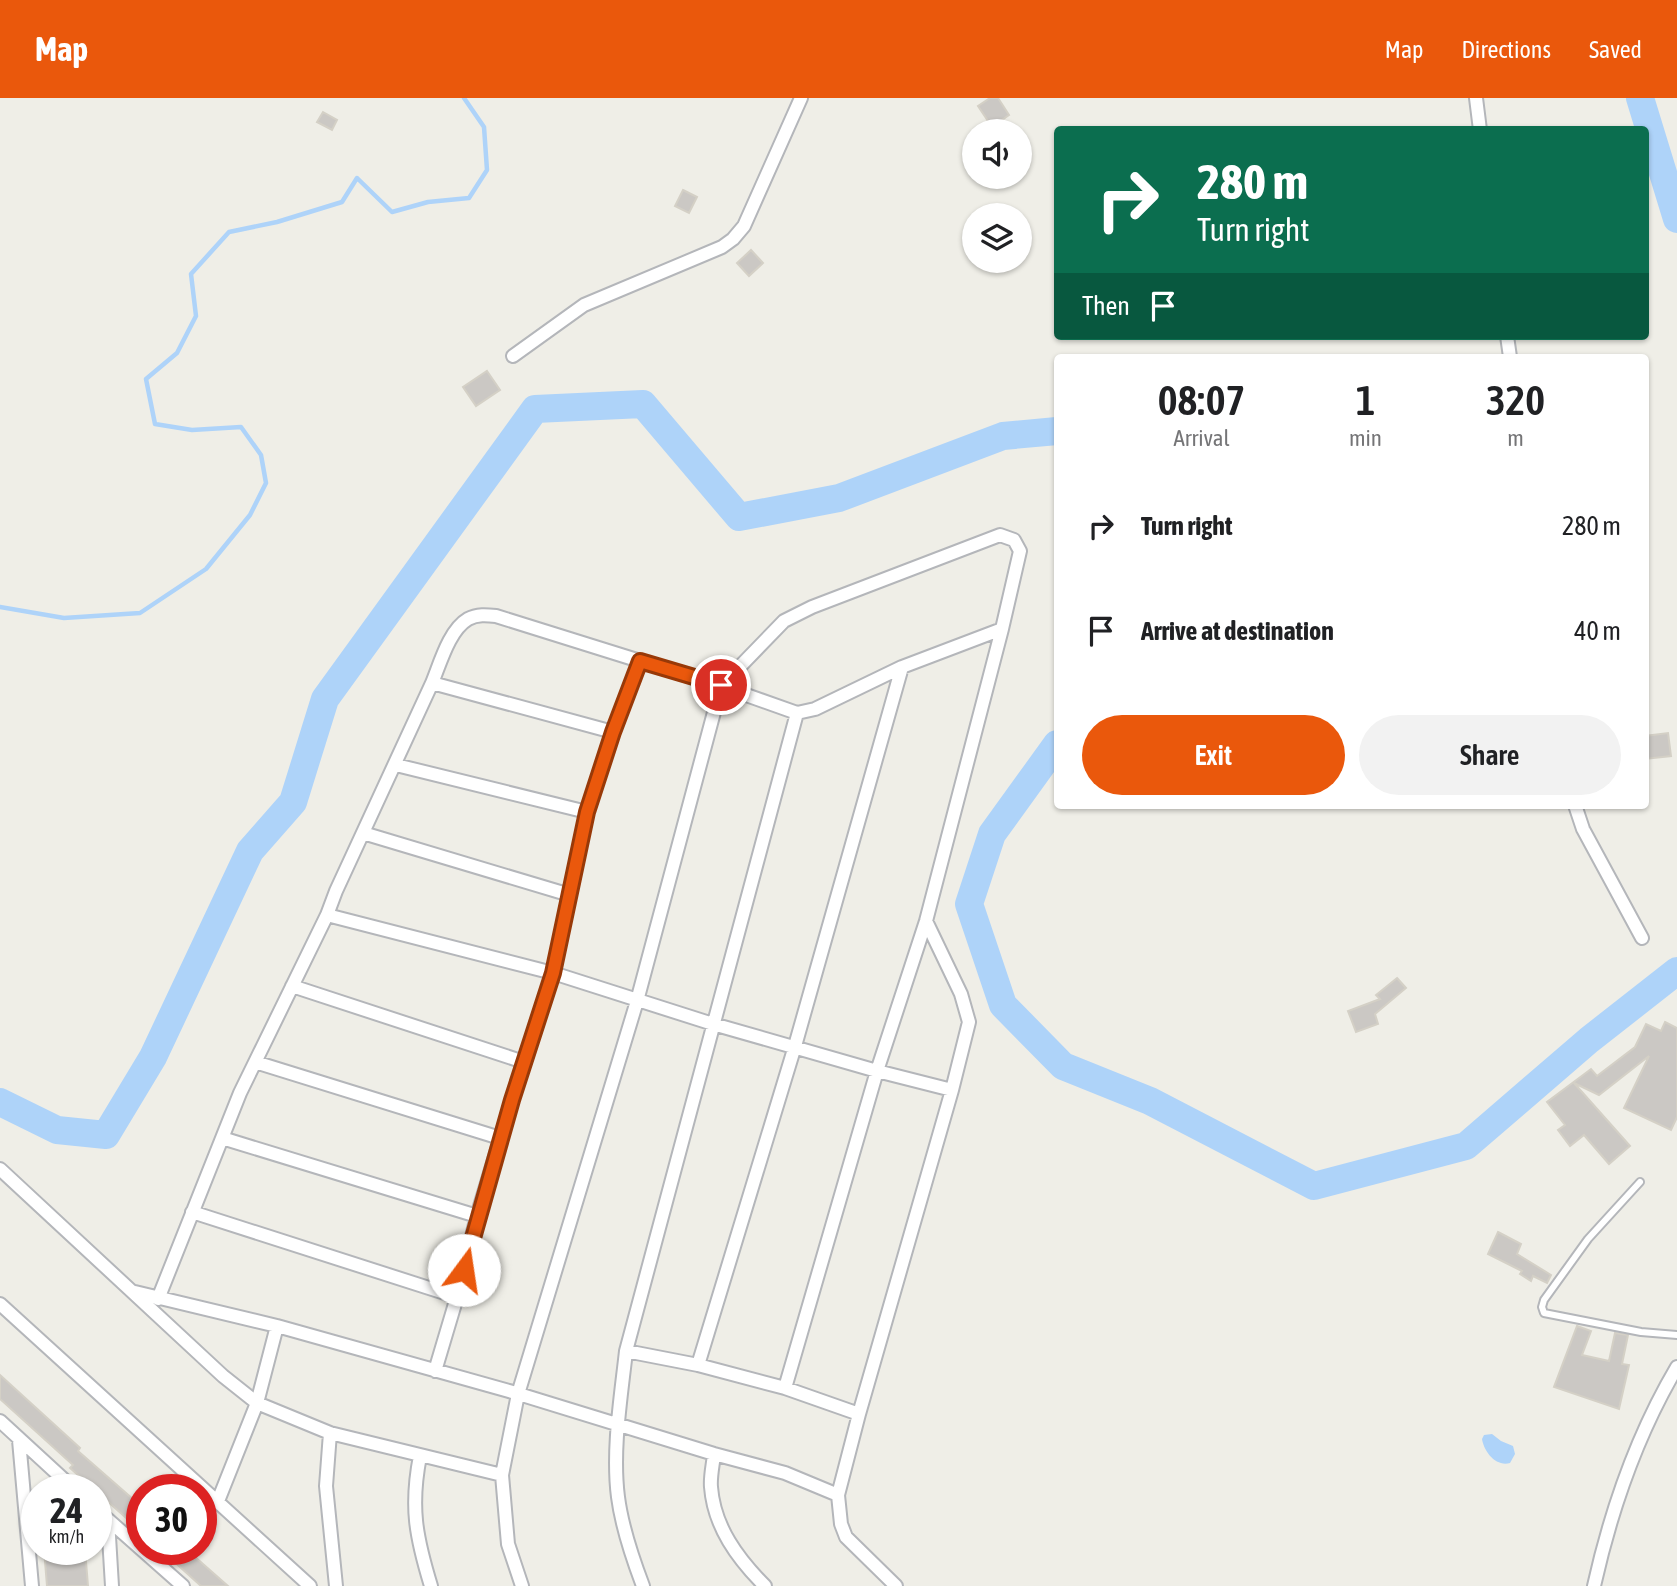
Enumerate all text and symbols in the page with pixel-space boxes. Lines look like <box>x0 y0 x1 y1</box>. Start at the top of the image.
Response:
text: Map <box>35 30 88 68</box>
text: Map <box>1385 36 1423 63</box>
text: Directions <box>1461 36 1551 63</box>
text: Saved <box>1589 36 1642 63</box>
map controls <box>962 119 1032 273</box>
button: sound <box>962 119 1032 189</box>
text: 280 m <box>1197 153 1308 209</box>
icon: right <box>1082 154 1173 245</box>
button: layers <box>962 203 1032 273</box>
text: Turn right <box>1197 211 1310 248</box>
icon: arrive <box>1144 287 1182 325</box>
text: Then <box>1082 291 1130 321</box>
text: 08:07 <box>1158 376 1245 424</box>
text: 1 <box>1356 376 1375 424</box>
text: 320 <box>1486 376 1545 424</box>
text: Arrival <box>1173 425 1230 451</box>
text: min <box>1349 425 1382 451</box>
text: m <box>1507 425 1524 451</box>
icon: right <box>1082 507 1120 545</box>
text: Turn right <box>1141 511 1232 541</box>
text: 280 m <box>1562 511 1621 541</box>
icon: arrive <box>1082 612 1120 650</box>
text: Arrive at destination <box>1141 616 1334 646</box>
text: 40 m <box>1574 616 1621 646</box>
pin <box>691 655 751 715</box>
icon: arrive <box>702 666 740 704</box>
button: Exit <box>1082 715 1345 795</box>
button: Share <box>1359 715 1621 795</box>
position arrow <box>427 1233 501 1307</box>
speed limit sign: 30 <box>126 1474 217 1565</box>
text: 24 <box>50 1490 83 1530</box>
text: km/h <box>49 1526 84 1547</box>

